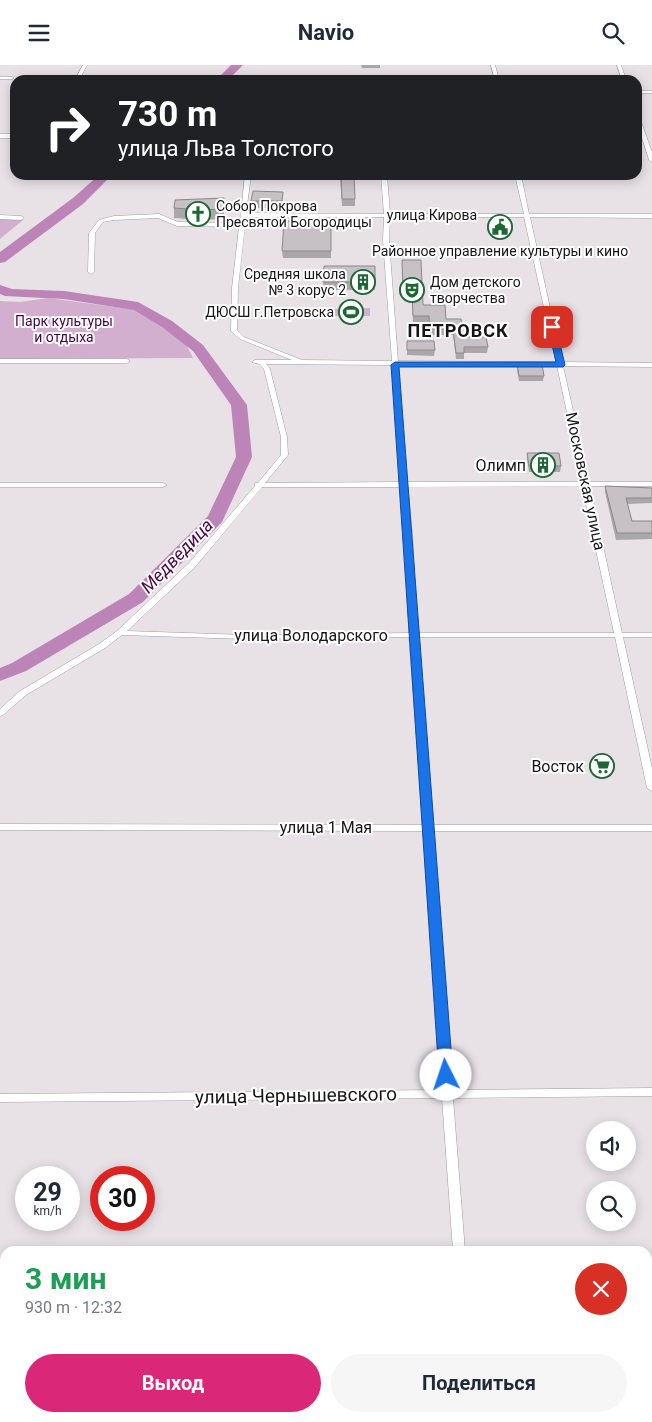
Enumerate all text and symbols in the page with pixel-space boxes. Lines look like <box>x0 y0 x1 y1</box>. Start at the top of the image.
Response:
icon: menu <box>25 19 53 47</box>
icon: search <box>599 19 627 47</box>
text: Navio <box>298 20 354 45</box>
text: 730 m <box>118 94 217 135</box>
icon: right <box>35 95 100 160</box>
text: улица Льва Толстого <box>118 136 334 161</box>
place label: Собор Покрова Пресвятой Богородицы <box>216 198 372 230</box>
church icon: Собор Покрова Пресвятой Богородицы <box>185 201 211 227</box>
street label: улица Кирова <box>387 207 477 223</box>
public building icon: Районное управление культуры и кино <box>487 214 513 240</box>
place label: Районное управление культуры и кино <box>372 243 628 259</box>
place label: Средняя школа № 3 корус 2 <box>244 266 346 298</box>
building icon: Средняя школа № 3 корус 2 <box>350 269 376 295</box>
place label: Дом детского творчества <box>430 274 521 306</box>
theatre icon: Дом детского творчества <box>399 277 425 303</box>
sports icon: ДЮСШ г.Петровска <box>338 299 364 325</box>
place label: ДЮСШ г.Петровска <box>205 304 334 320</box>
pin <box>531 306 573 348</box>
park label: Парк культуры и отдыха <box>15 313 113 345</box>
icon: arrive <box>538 313 566 341</box>
district label: ПЕТРОВСК <box>407 320 509 341</box>
street label: Московская улица <box>562 410 609 552</box>
building icon: Олимп <box>530 452 556 478</box>
place label: Олимп <box>475 456 526 475</box>
water label: Медведица <box>136 514 217 597</box>
street label: улица Володарского <box>234 626 388 645</box>
supermarket icon: Восток <box>589 753 615 779</box>
place label: Восток <box>531 757 584 776</box>
street label: улица 1 Мая <box>280 818 372 837</box>
position arrow <box>419 1048 471 1100</box>
street label: улица Чернышевского <box>195 1082 397 1109</box>
map controls <box>586 1121 636 1231</box>
button: sound <box>586 1121 636 1171</box>
speed limit sign: 30 <box>90 1166 155 1231</box>
text: 29 <box>33 1178 62 1207</box>
button: search <box>586 1181 636 1231</box>
text: km/h <box>33 1204 62 1218</box>
text: 3 мин <box>25 1261 106 1296</box>
button: close <box>575 1263 627 1315</box>
text: 930 m · 12:32 <box>25 1298 122 1317</box>
button: Выход <box>25 1354 321 1412</box>
button: Поделиться <box>331 1354 627 1412</box>

